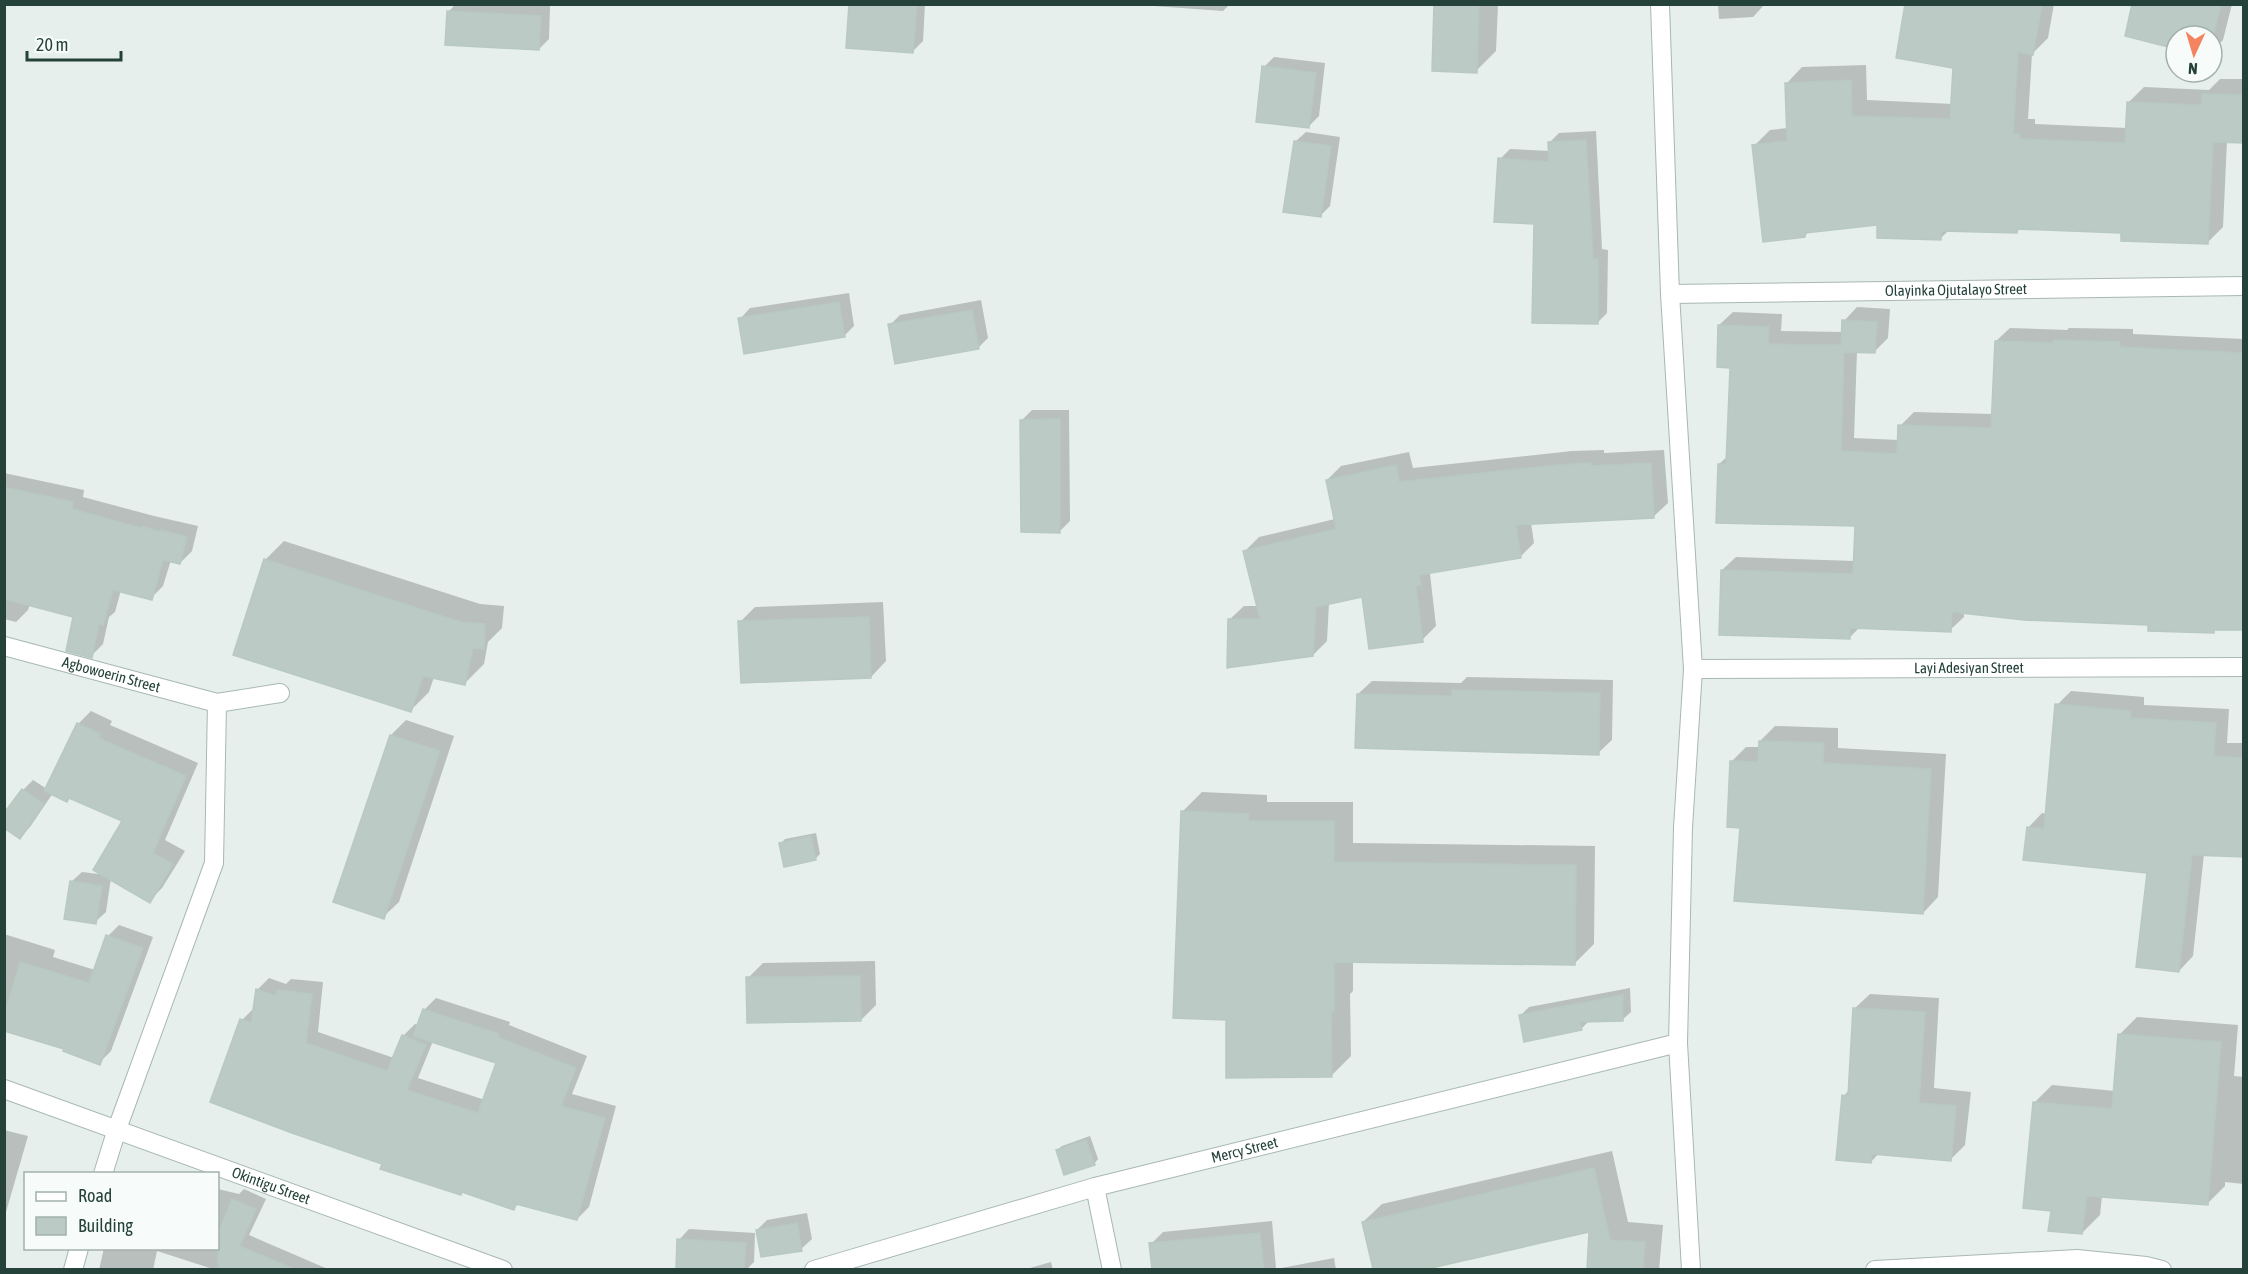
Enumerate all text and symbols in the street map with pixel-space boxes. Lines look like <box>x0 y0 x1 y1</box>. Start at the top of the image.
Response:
scale bar <box>27 24 122 62</box>
north arrow <box>2164 24 2224 84</box>
text: 20 m <box>36 34 68 55</box>
text: N <box>2188 60 2198 78</box>
street label: Olayinka Ojutalayo Street <box>1885 280 2027 299</box>
street label: Agbowoerin Street <box>61 653 162 695</box>
street label: Layi Adesiyan Street <box>1914 659 2024 676</box>
street label: Mercy Street <box>1209 1133 1279 1166</box>
street label: Okintigu Street <box>230 1163 313 1207</box>
legend <box>24 1172 219 1250</box>
text: Road <box>78 1185 112 1206</box>
text: Building <box>78 1215 133 1236</box>

